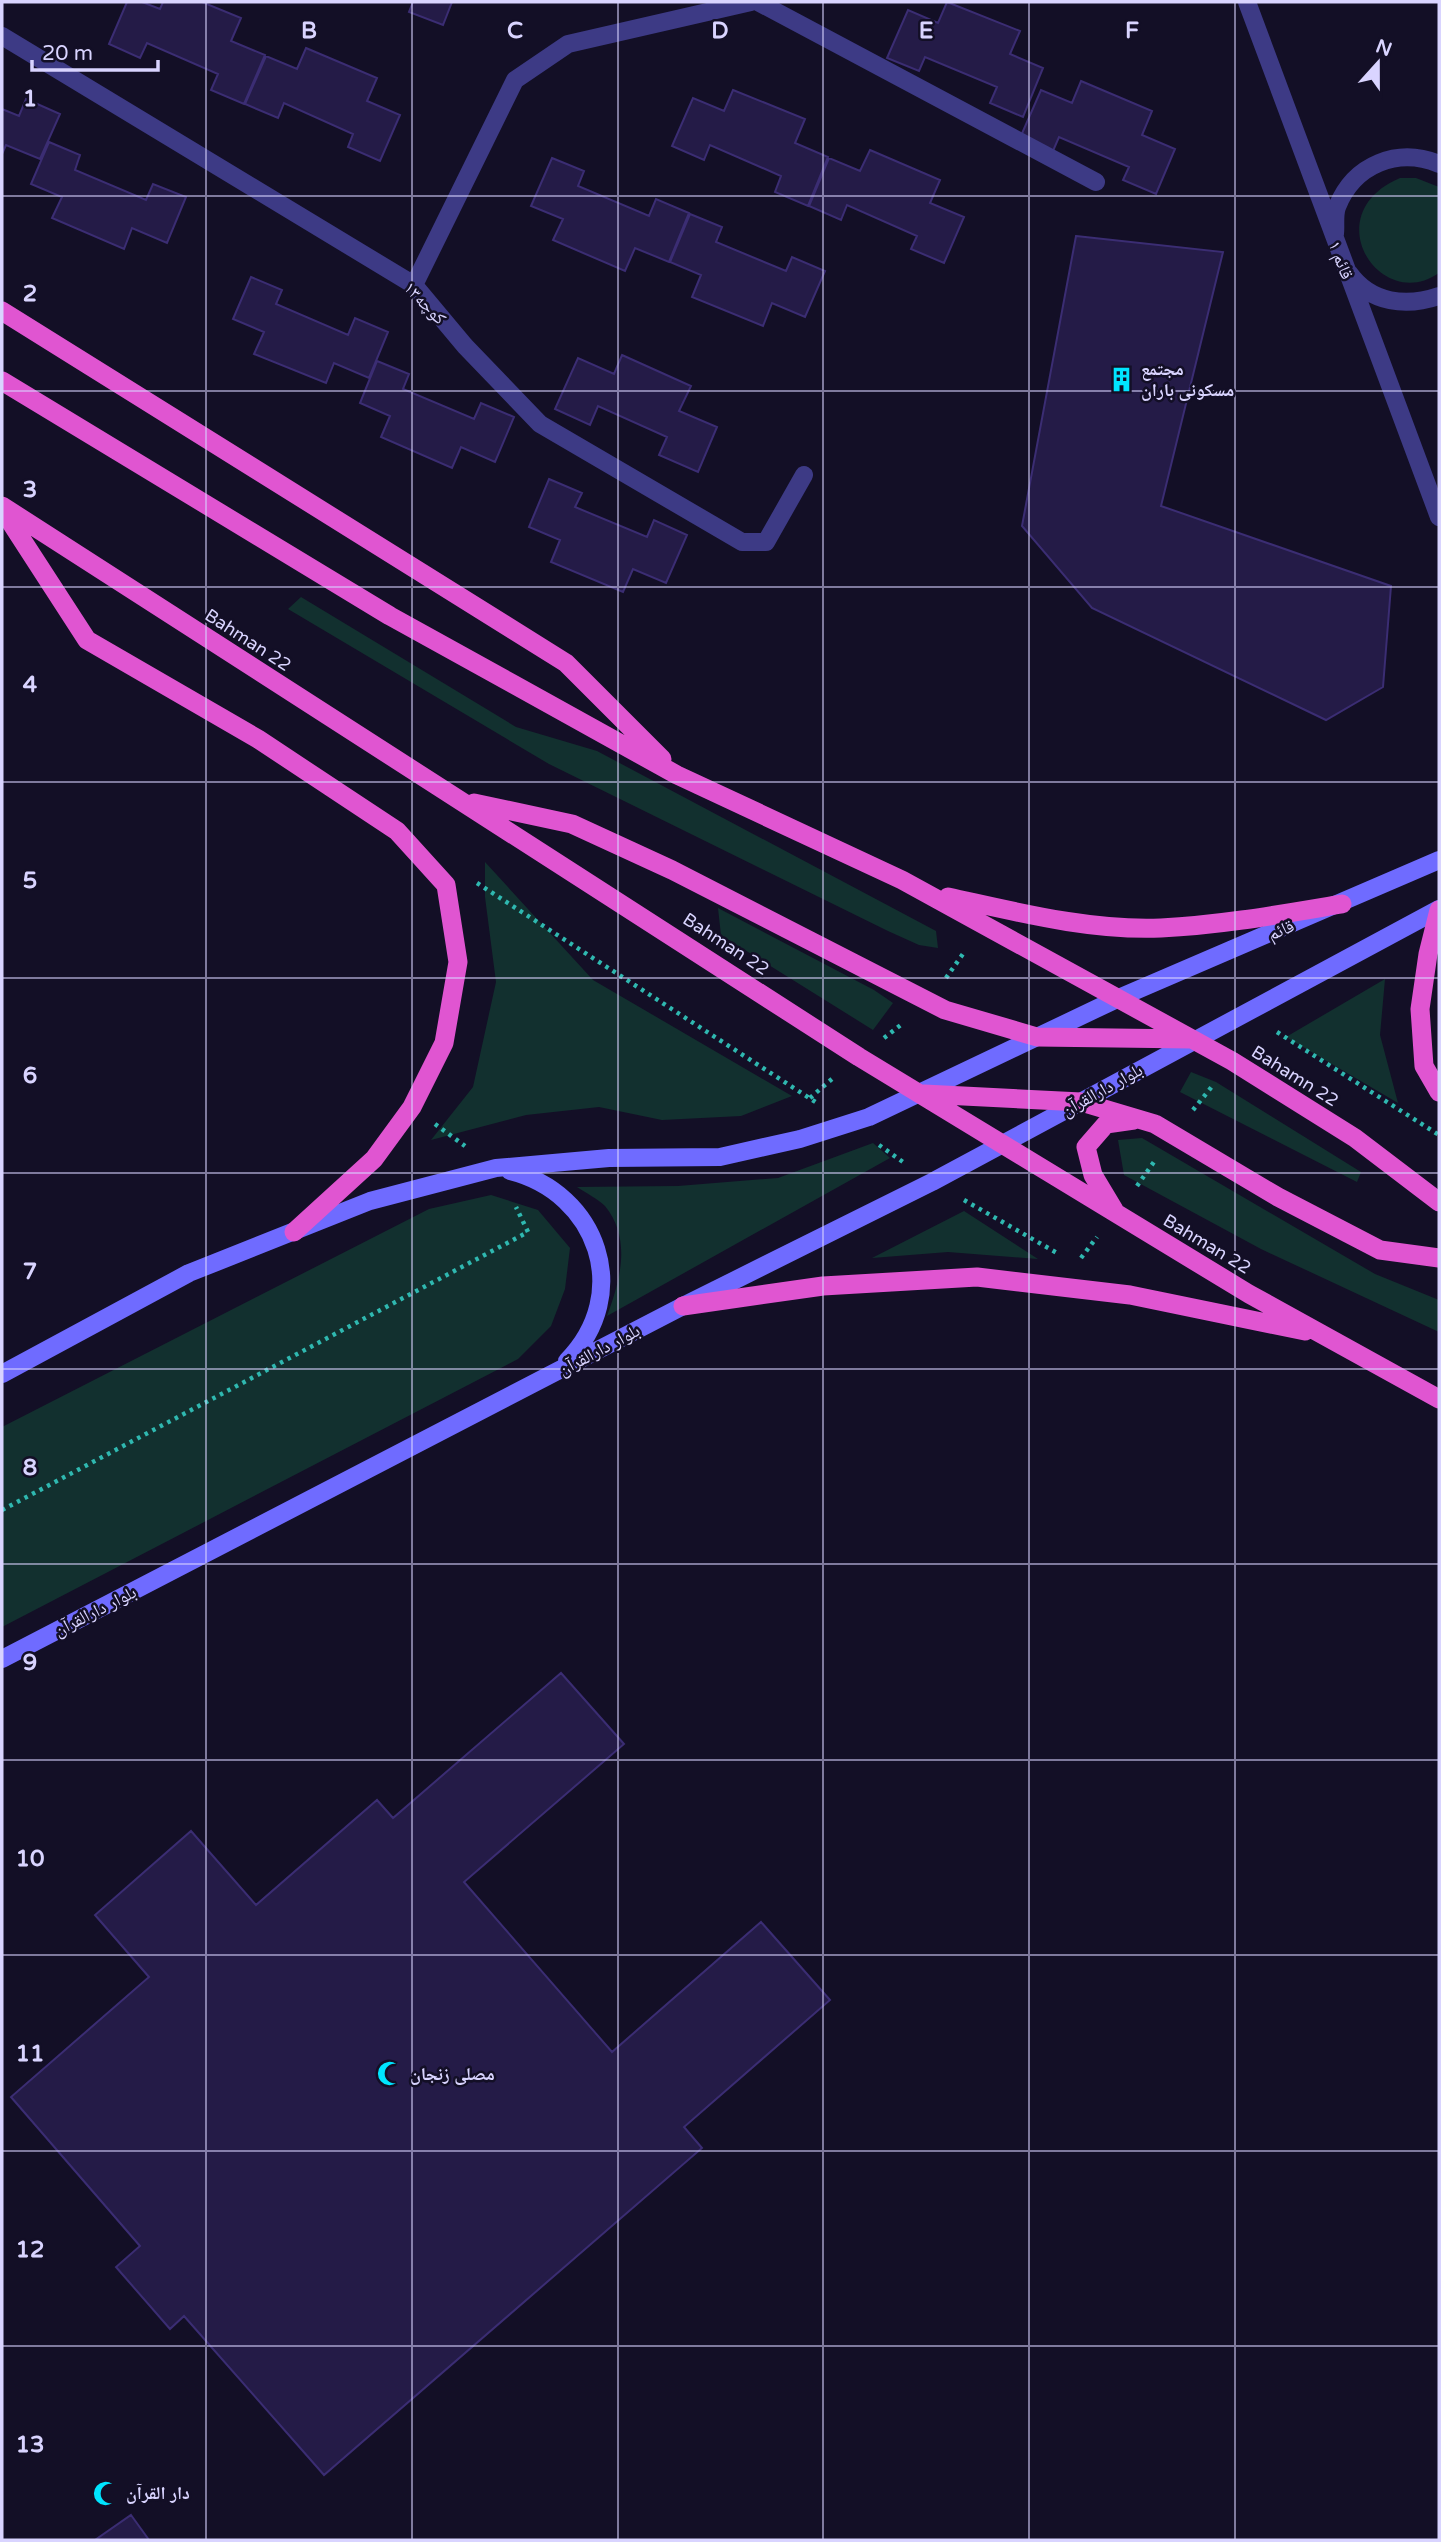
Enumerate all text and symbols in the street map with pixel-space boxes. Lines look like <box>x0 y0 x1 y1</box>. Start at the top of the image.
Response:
text: B <box>301 17 317 45</box>
text: C <box>507 17 523 45</box>
text: D <box>711 17 729 45</box>
text: E <box>919 17 933 45</box>
text: F <box>1125 17 1139 45</box>
scale bar <box>32 28 158 72</box>
north arrow <box>1343 28 1413 98</box>
text: N <box>1373 35 1395 61</box>
text: 20 m <box>42 41 93 66</box>
text: 1 <box>23 85 37 113</box>
street label: قائم ۱ <box>1323 238 1358 283</box>
street label: کوچه۱۳ <box>399 277 451 330</box>
text: 2 <box>23 280 37 308</box>
place label: مجتمع مسکونی باران <box>1141 358 1234 401</box>
building icon: مجتمع مسکونی باران <box>1107 365 1135 393</box>
text: 3 <box>23 476 37 504</box>
street label: Bahman 22 <box>201 604 295 676</box>
text: 4 <box>23 671 38 699</box>
text: 5 <box>23 867 37 895</box>
street label: Bahman 22 <box>679 908 773 980</box>
street label: قائم <box>1264 915 1298 946</box>
street label: Bahamn 22 <box>1247 1041 1343 1111</box>
street label: بلوار دارالقرآن <box>1058 1059 1147 1121</box>
text: 6 <box>23 1062 37 1090</box>
street label: Bahman 22 <box>1159 1209 1255 1279</box>
text: 7 <box>23 1258 37 1286</box>
street label: بلوار دارالقرآن <box>554 1319 644 1381</box>
text: 8 <box>23 1454 37 1482</box>
street label: بلوار دارالقرآن <box>50 1581 140 1641</box>
text: 9 <box>23 1649 37 1677</box>
text: 10 <box>16 1845 44 1873</box>
text: 11 <box>16 2040 44 2068</box>
mosque icon: مصلی زنجان <box>376 2060 404 2088</box>
place label: مصلی زنجان <box>410 2063 495 2085</box>
text: 12 <box>16 2236 44 2264</box>
text: 13 <box>16 2431 44 2459</box>
mosque icon: دار القرآن <box>92 2479 120 2507</box>
place label: دار القرآن <box>126 2482 190 2504</box>

